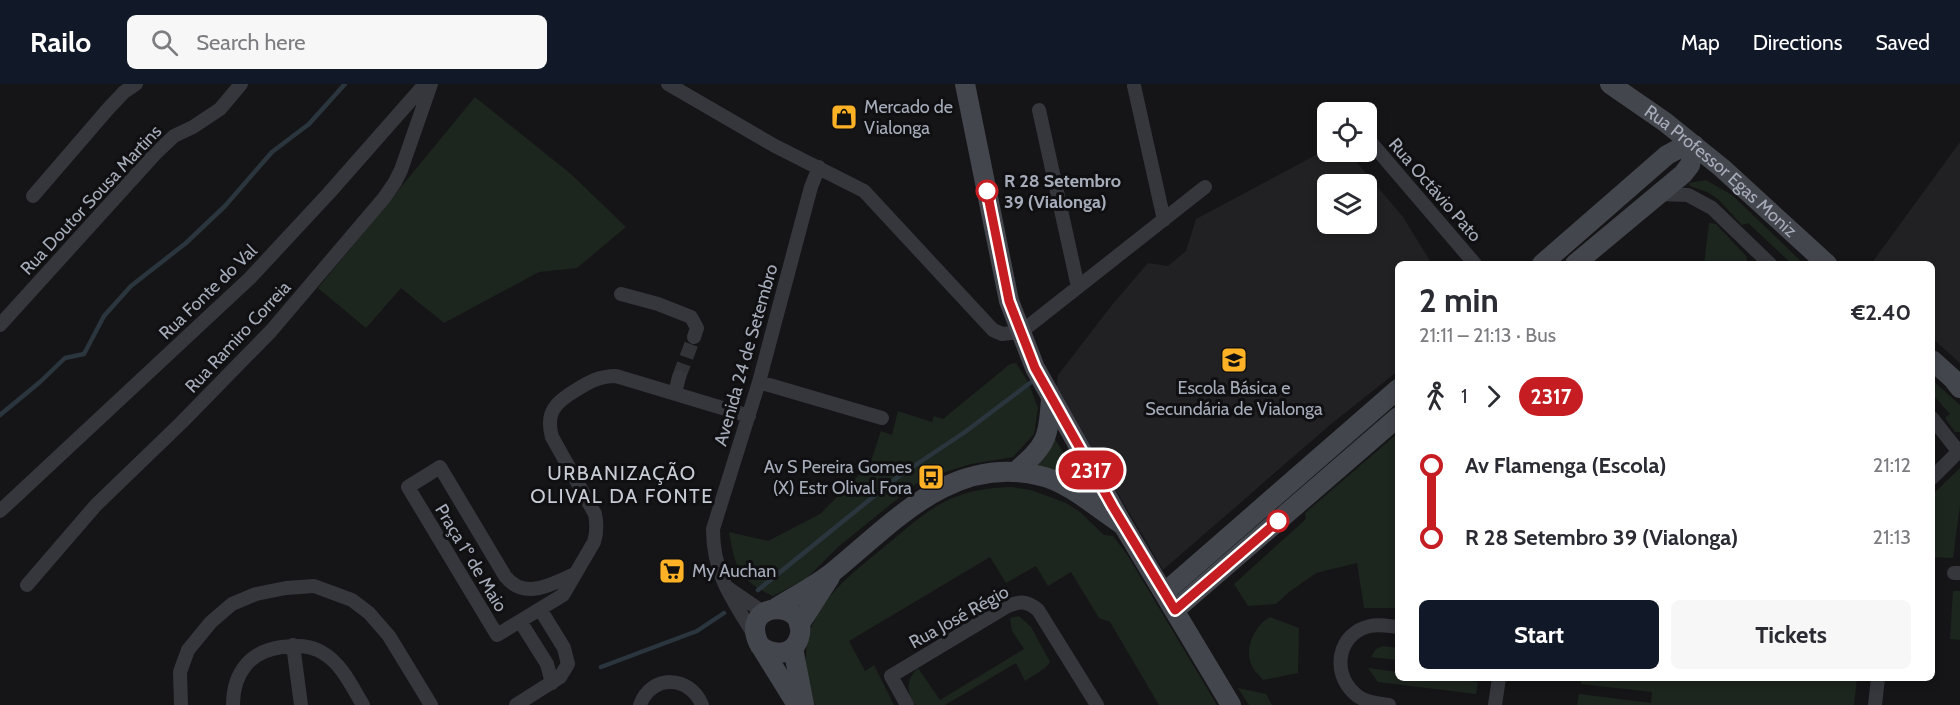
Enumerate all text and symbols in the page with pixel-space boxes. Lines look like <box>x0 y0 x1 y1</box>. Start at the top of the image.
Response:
search box <box>127 15 547 69</box>
text: Railo <box>30 25 91 59</box>
icon: search <box>148 26 181 59</box>
text: Search here <box>196 29 306 56</box>
text: Map <box>1681 30 1720 55</box>
text: Directions <box>1753 30 1842 55</box>
text: Saved <box>1875 30 1930 55</box>
place label: Mercado de Vialonga <box>864 96 953 139</box>
street label: Rua Professor Egas Moniz <box>1640 100 1802 242</box>
shop icon: Mercado de Vialonga <box>829 102 859 132</box>
map controls <box>1317 102 1377 234</box>
button: locate <box>1317 102 1377 162</box>
street label: Rua Doutor Sousa Martins <box>16 120 166 280</box>
street label: Rua Octávio Pato <box>1384 134 1486 246</box>
place label: R 28 Setembro 39 (Vialonga) <box>1004 170 1121 213</box>
button: layers <box>1317 174 1377 234</box>
marker: R 28 Setembro 39 (Vialonga) <box>976 180 998 202</box>
street label: Rua Fonte do Val <box>154 239 262 344</box>
street label: Avenida 24 de Setembro <box>709 261 783 448</box>
street label: Rua Ramiro Correia <box>181 276 296 397</box>
text: 2 min <box>1419 280 1499 320</box>
text: €2.40 <box>1851 299 1911 326</box>
text: 21:11 – 21:13 · Bus <box>1419 323 1556 347</box>
school or university icon: Escola Básica e Secundária de Vialonga <box>1219 345 1249 375</box>
place label: Escola Básica e Secundária de Vialonga <box>1145 377 1323 420</box>
icon: walk <box>1419 380 1452 413</box>
icon: forward <box>1477 380 1510 413</box>
text: 1 <box>1461 384 1468 408</box>
text: 2317 <box>1531 384 1571 409</box>
line badge: 2317 <box>1049 450 1133 490</box>
text: Av Flamenga (Escola) <box>1465 452 1667 479</box>
text: 21:12 <box>1873 453 1911 477</box>
place label: Av S Pereira Gomes (X) Estr Olival Fora <box>764 456 912 499</box>
text: 2317 <box>1071 458 1111 483</box>
district label: URBANIZAÇÃO OLIVAL DA FONTE <box>530 461 714 508</box>
bus stop icon: Av S Pereira Gomes (X) Estr Olival Fora <box>916 462 946 492</box>
street label: Praça 1º de Maio <box>430 500 512 616</box>
unlabelled marker <box>1267 510 1289 532</box>
text: R 28 Setembro 39 (Vialonga) <box>1465 524 1738 551</box>
text: 21:13 <box>1873 525 1911 549</box>
supermarket icon: My Auchan <box>657 556 687 586</box>
place label: My Auchan <box>692 560 776 582</box>
street label: Rua José Régio <box>905 581 1013 653</box>
button: Start <box>1419 600 1659 669</box>
button: Tickets <box>1671 600 1911 669</box>

